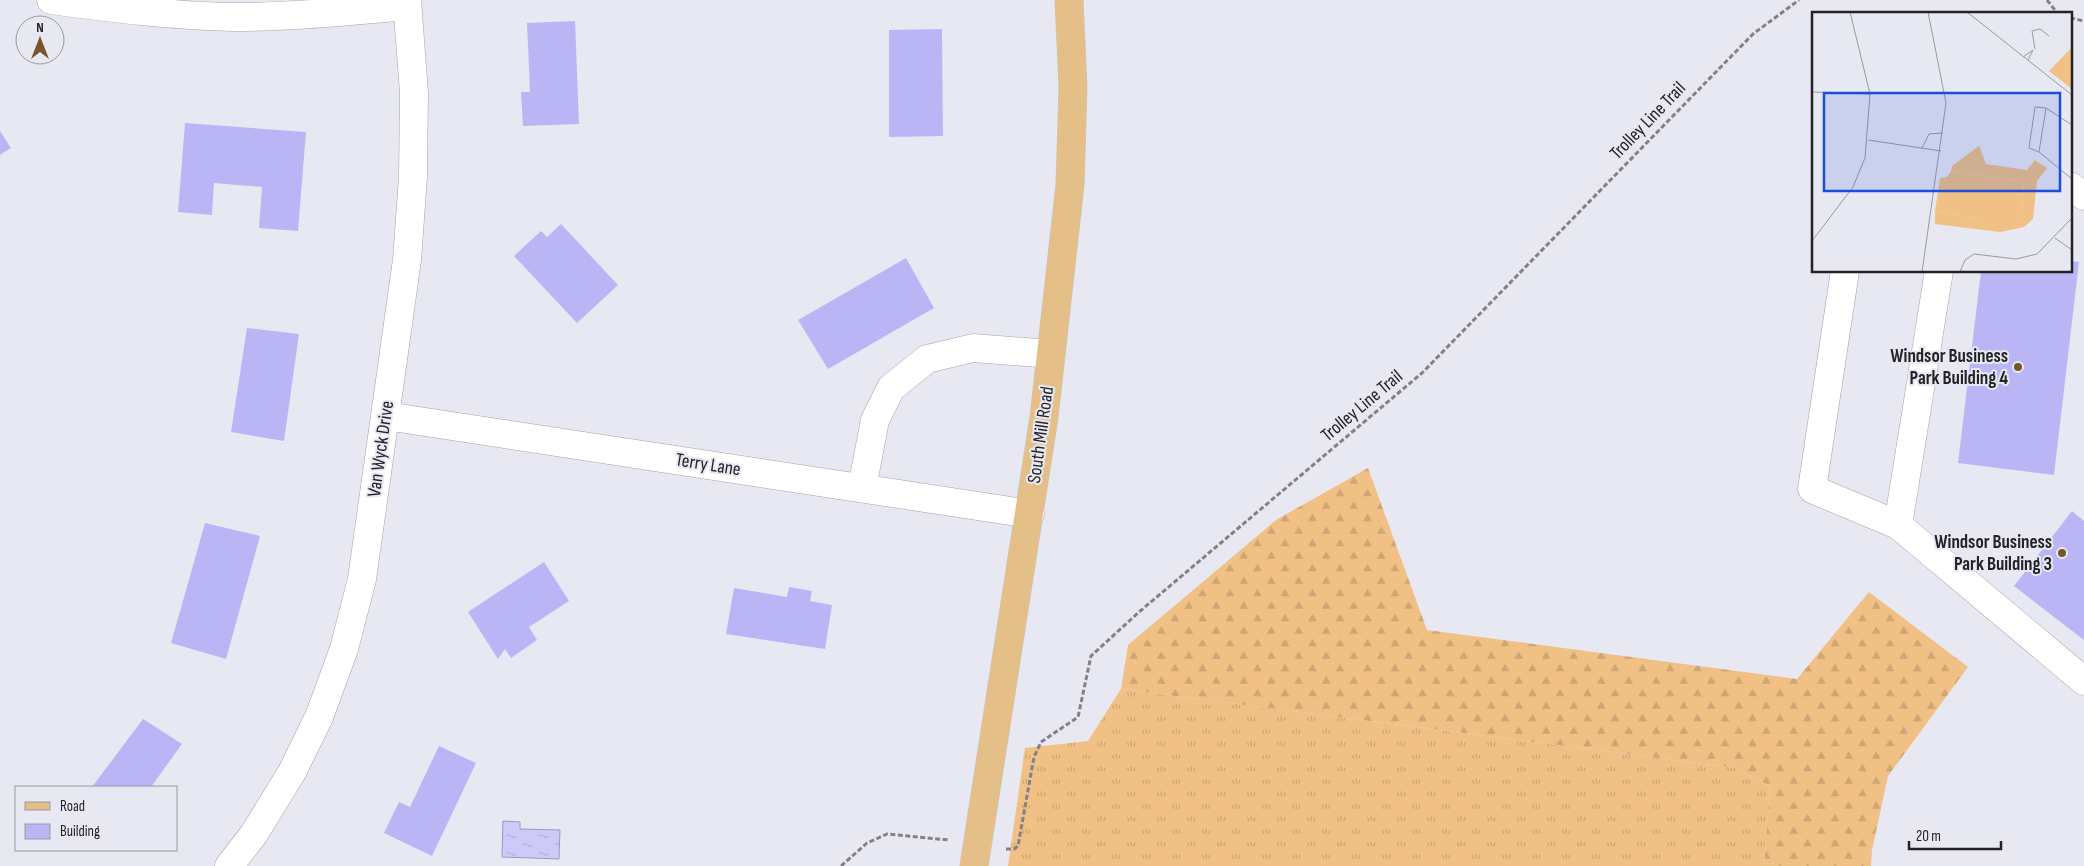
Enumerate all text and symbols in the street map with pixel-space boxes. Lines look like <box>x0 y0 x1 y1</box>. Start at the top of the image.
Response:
inset map <box>1812 12 2072 272</box>
north arrow <box>15 15 65 65</box>
text: N <box>36 19 44 36</box>
street label: Trolley Line Trail <box>1605 77 1691 165</box>
place label: Windsor Business Park Building 4 <box>1890 345 2008 390</box>
marker: Windsor Business Park Building 4 <box>2012 361 2024 373</box>
street label: Trolley Line Trail <box>1317 365 1407 447</box>
street label: South Mill Road <box>1023 385 1059 485</box>
street label: Van Wyck Drive <box>363 399 399 499</box>
street label: Terry Lane <box>674 449 742 481</box>
place label: Windsor Business Park Building 3 <box>1934 531 2052 576</box>
marker: Windsor Business Park Building 3 <box>2056 547 2068 559</box>
legend <box>15 786 178 851</box>
text: Road <box>60 797 85 816</box>
scale bar <box>1909 818 2002 850</box>
text: Building <box>60 822 100 841</box>
text: 20 m <box>1916 827 1941 846</box>

